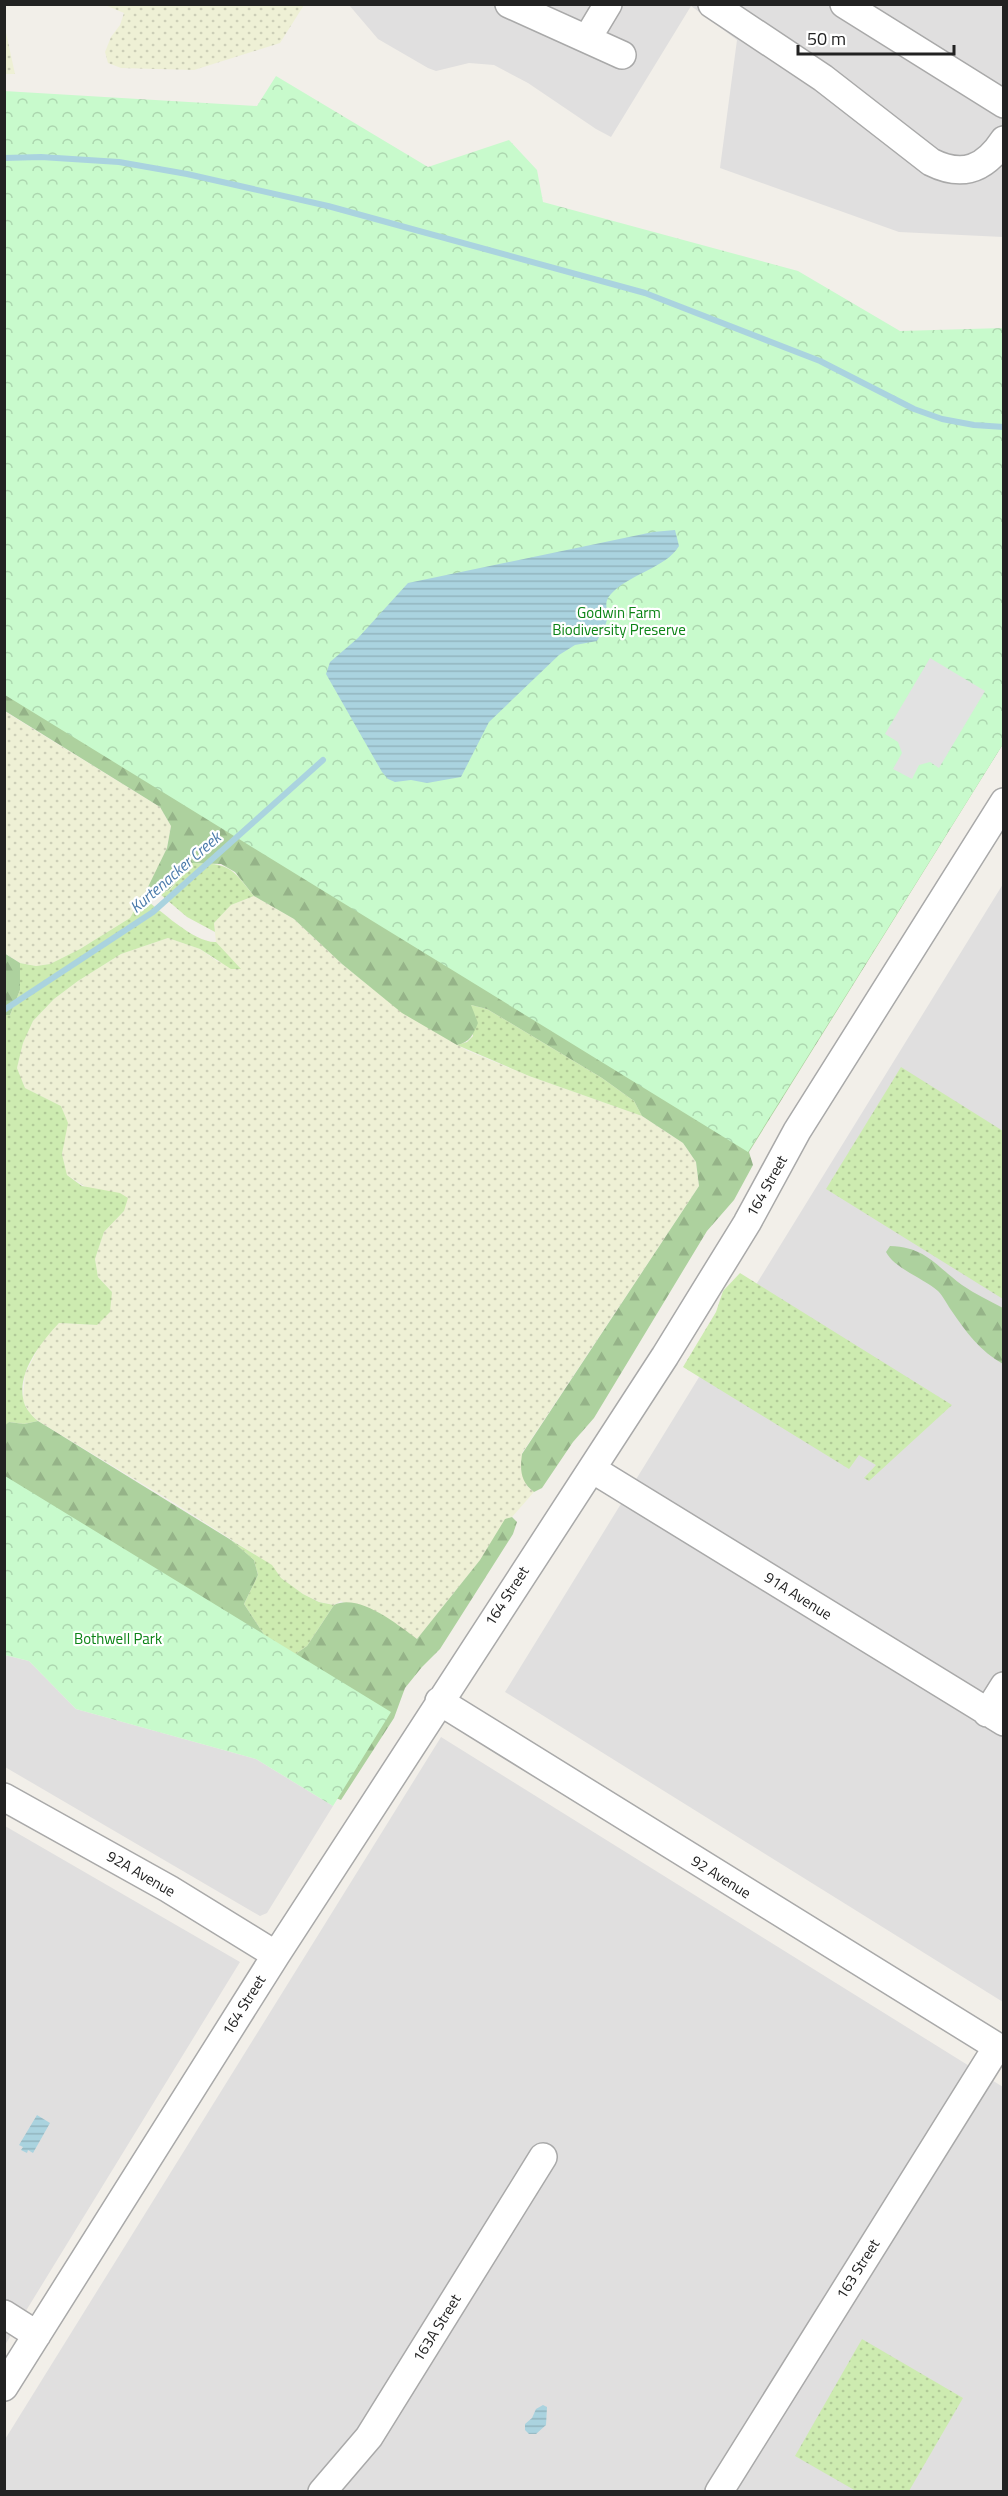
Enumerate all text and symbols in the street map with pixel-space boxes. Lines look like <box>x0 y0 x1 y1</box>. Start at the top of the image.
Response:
scale bar <box>798 18 954 56</box>
text: 50 m <box>807 25 846 52</box>
park label: Godwin Farm Biodiversity Preserve <box>552 601 686 641</box>
water label: Kurtenacker Creek <box>124 824 227 918</box>
street label: 164 Street <box>740 1150 793 1221</box>
street label: 164 Street <box>479 1561 535 1630</box>
street label: 91A Avenue <box>760 1566 837 1625</box>
park label: Bothwell Park <box>74 1627 162 1650</box>
street label: 92A Avenue <box>103 1845 180 1903</box>
street label: 92 Avenue <box>687 1849 756 1904</box>
street label: 164 Street <box>216 1970 272 2039</box>
street label: 163 Street <box>830 2234 886 2303</box>
street label: 163A Street <box>407 2289 467 2366</box>

